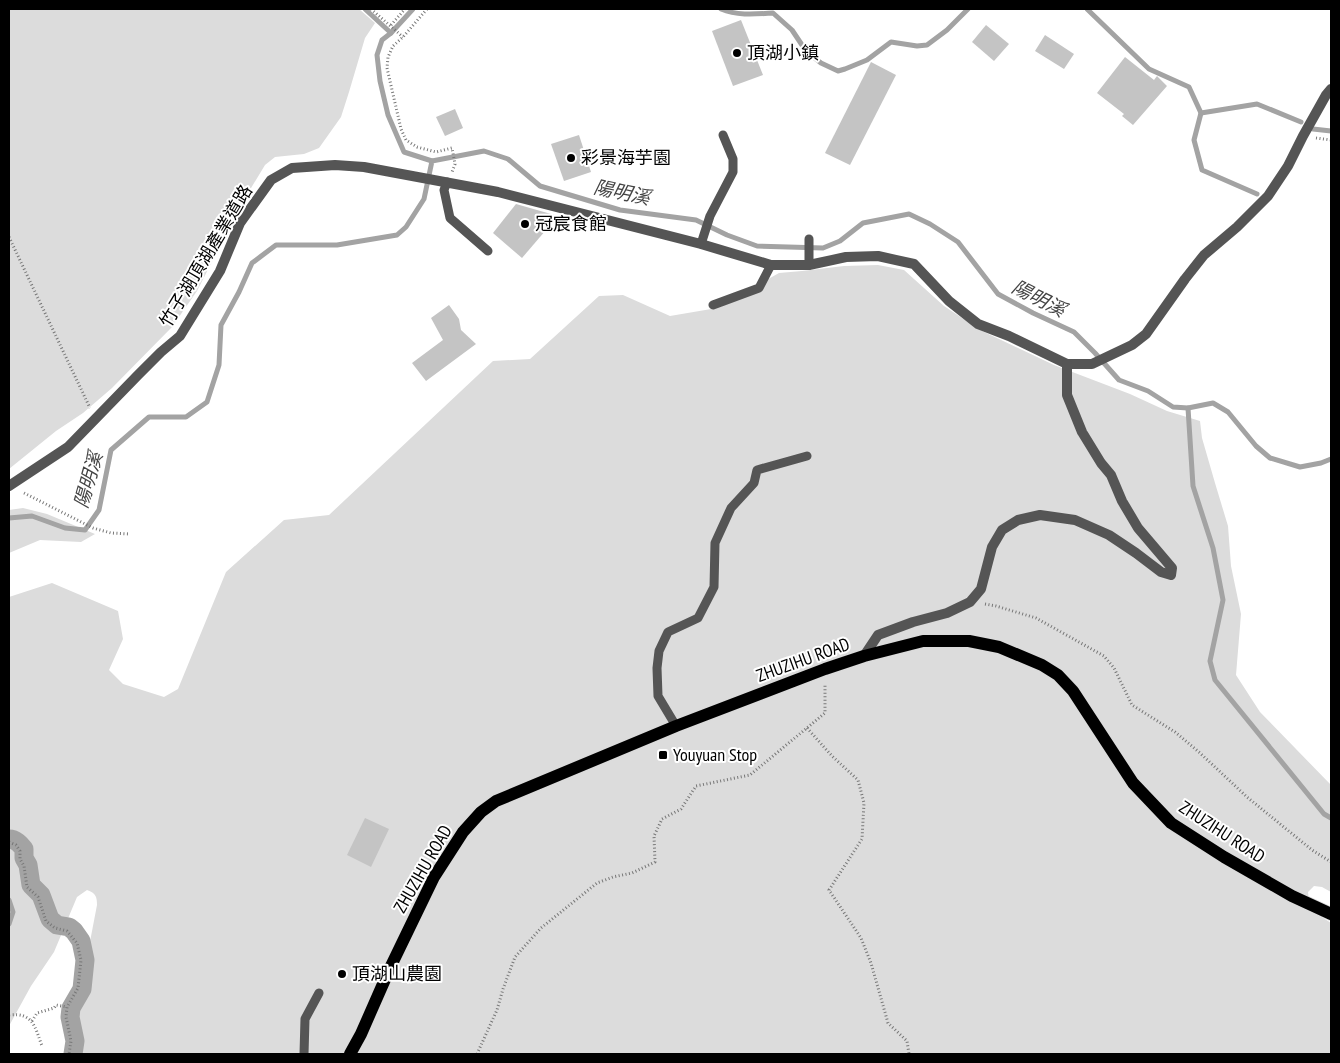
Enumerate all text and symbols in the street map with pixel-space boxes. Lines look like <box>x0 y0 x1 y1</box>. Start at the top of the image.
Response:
place label: 頂湖小鎮 <box>747 41 819 64</box>
marker: 頂湖小鎮 <box>731 47 743 59</box>
place label: 彩景海芋園 <box>581 146 671 169</box>
marker: 彩景海芋園 <box>565 152 577 164</box>
water label: 陽明溪 <box>592 174 655 210</box>
street label: 竹子湖頂湖產業道路 <box>154 180 257 331</box>
place label: 冠宸食館 <box>535 212 607 235</box>
marker: 冠宸食館 <box>519 218 531 230</box>
water label: 陽明溪 <box>1008 274 1073 323</box>
water label: 陽明溪 <box>69 446 108 511</box>
street label: ZHUZIHU ROAD <box>753 632 853 687</box>
place label: Youyuan Stop <box>673 743 757 766</box>
marker: Youyuan Stop <box>657 749 669 761</box>
street label: ZHUZIHU ROAD <box>1175 795 1269 868</box>
street label: ZHUZIHU ROAD <box>388 821 457 917</box>
place label: 頂湖山農園 <box>352 962 442 985</box>
marker: 頂湖山農園 <box>336 968 348 980</box>

